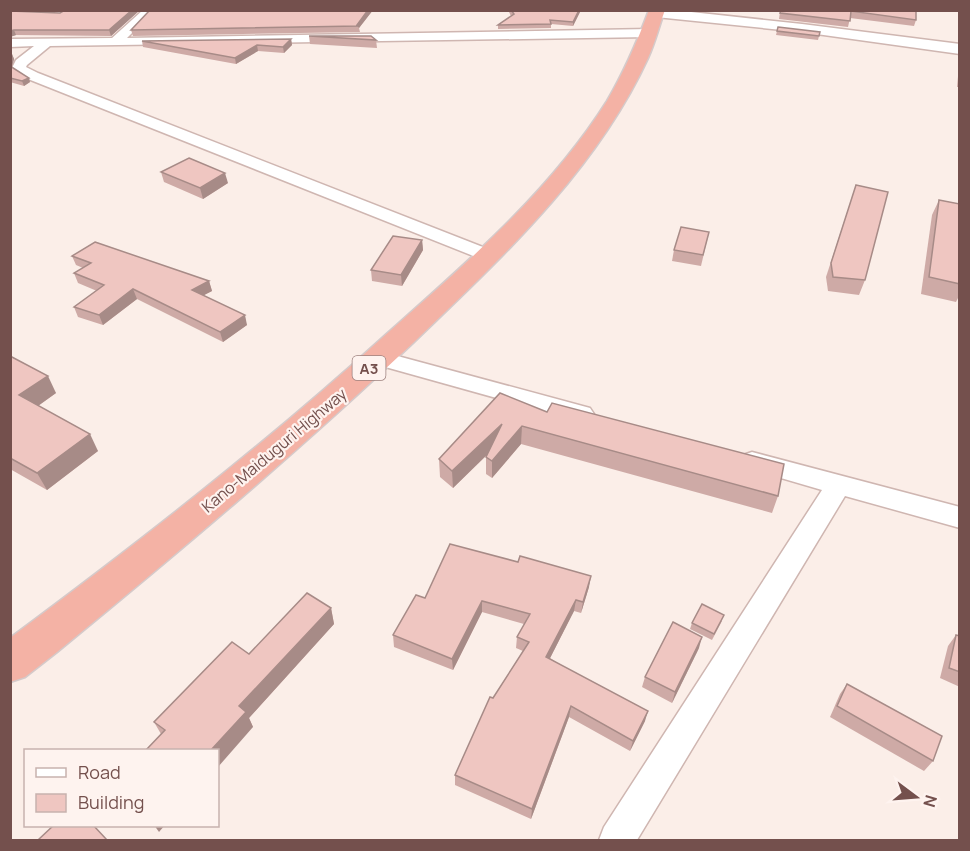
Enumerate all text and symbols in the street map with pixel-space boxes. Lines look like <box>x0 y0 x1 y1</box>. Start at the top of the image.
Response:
road number: A3 <box>352 356 386 380</box>
street label: Kano-Maiduguri Highway <box>197 382 352 517</box>
legend <box>24 749 219 827</box>
text: Road <box>78 760 121 784</box>
north arrow <box>886 767 946 827</box>
text: Building <box>78 790 144 814</box>
text: N <box>918 793 943 810</box>

